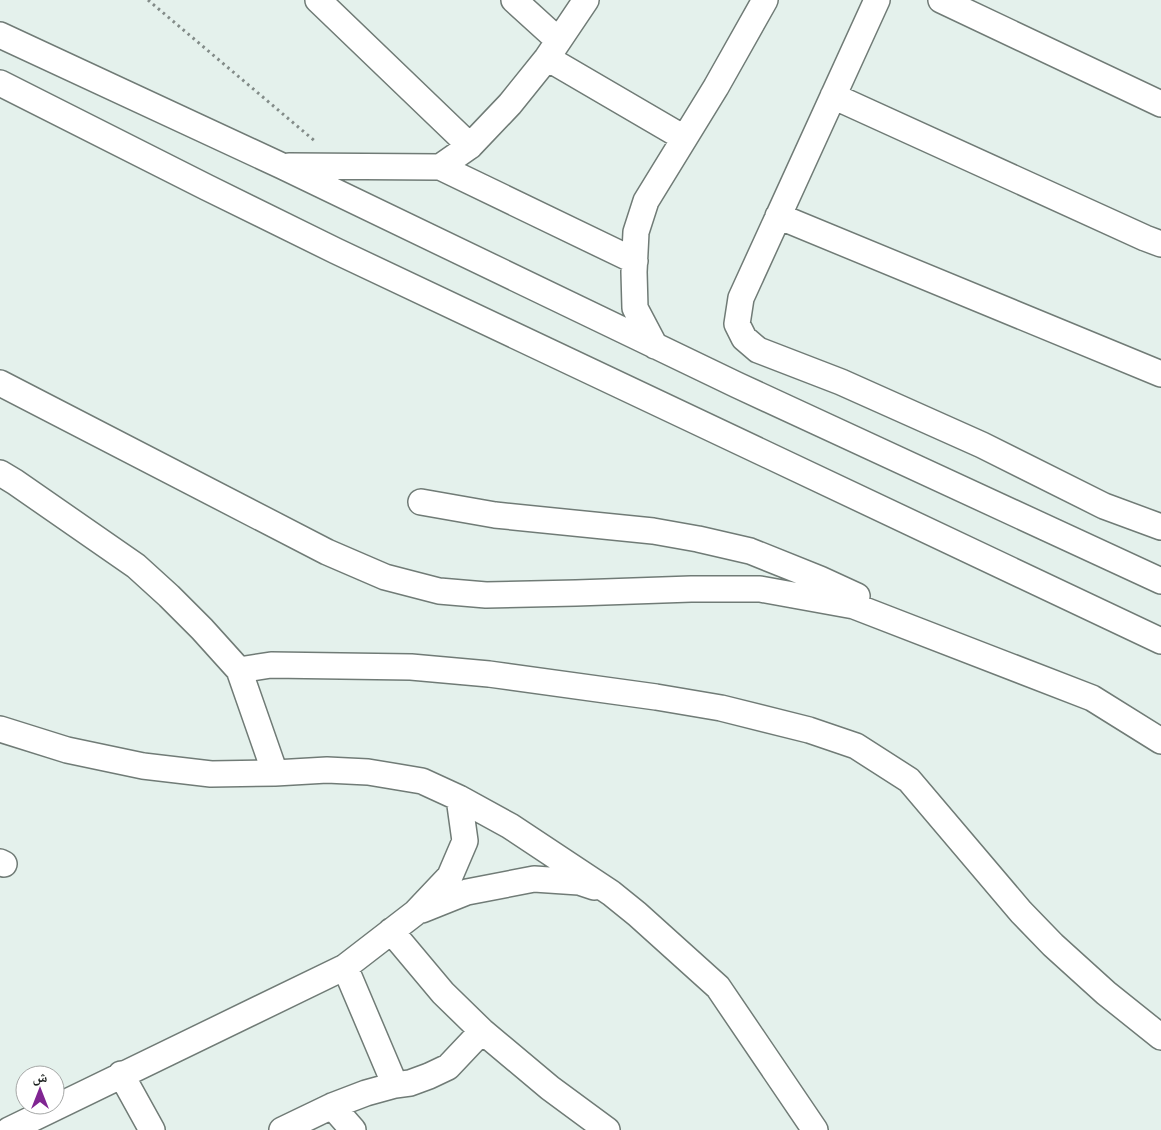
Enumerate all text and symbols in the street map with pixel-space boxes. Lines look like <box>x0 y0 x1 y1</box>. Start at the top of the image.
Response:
north arrow <box>15 1065 65 1115</box>
text: ش <box>33 1068 48 1086</box>

